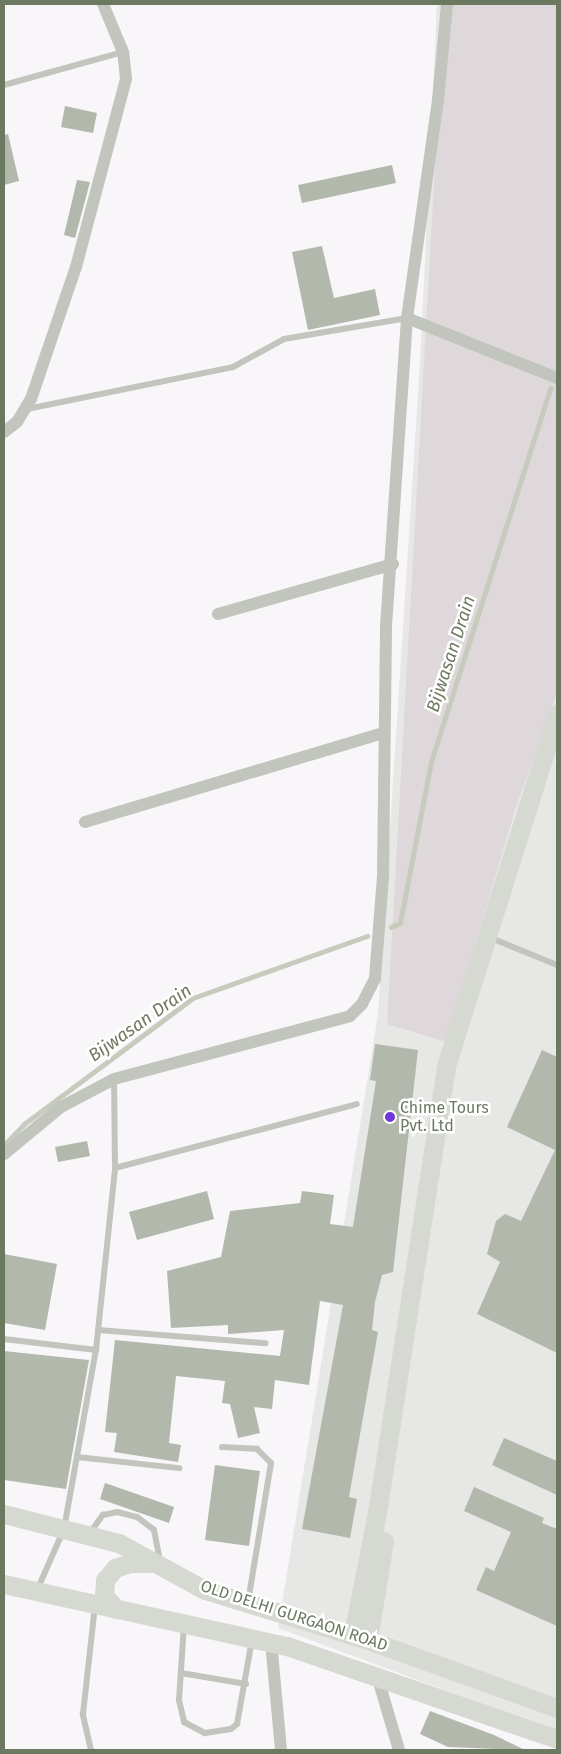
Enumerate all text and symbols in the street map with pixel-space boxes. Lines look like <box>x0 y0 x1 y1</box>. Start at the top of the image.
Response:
water label: Bijwasan Drain <box>422 593 480 715</box>
water label: Bijwasan Drain <box>84 979 196 1067</box>
place label: Chime Tours Pvt. Ltd <box>400 1098 489 1136</box>
marker: Chime Tours Pvt. Ltd <box>384 1111 396 1123</box>
street label: OLD DELHI GURGAON ROAD <box>198 1577 390 1655</box>

